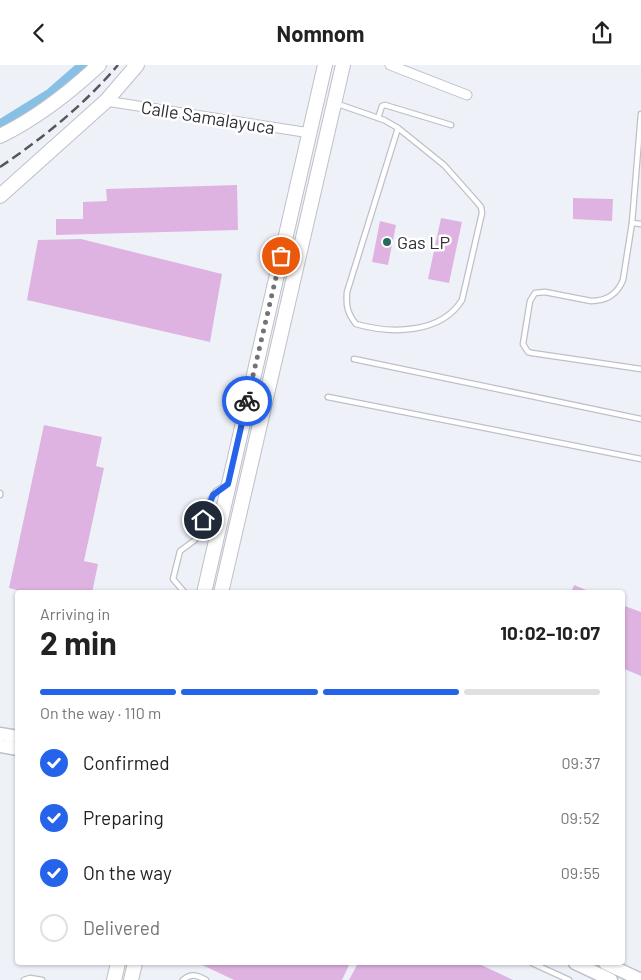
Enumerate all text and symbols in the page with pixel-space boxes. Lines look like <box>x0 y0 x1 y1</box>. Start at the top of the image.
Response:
icon: back <box>25 19 53 47</box>
icon: share <box>588 19 616 47</box>
text: Nomnom <box>277 20 364 46</box>
street label: Calle Samalayuca <box>140 96 276 138</box>
place label: Gas LP <box>397 231 450 253</box>
pin <box>260 235 302 277</box>
marker: Gas LP <box>381 236 393 248</box>
icon: bag <box>267 242 295 270</box>
courier <box>222 376 272 426</box>
icon: bike <box>233 387 261 415</box>
pin <box>182 499 224 541</box>
icon: home <box>189 506 217 534</box>
text: Arriving in <box>40 604 110 623</box>
text: 10:02–10:07 <box>500 621 600 644</box>
text: 2 min <box>40 623 117 661</box>
text: On the way · 110 m <box>40 703 161 722</box>
icon: check <box>40 749 68 777</box>
text: Confirmed <box>83 751 170 774</box>
text: 09:37 <box>561 753 600 772</box>
icon: check <box>40 804 68 832</box>
text: Preparing <box>83 806 164 829</box>
text: 09:52 <box>560 808 600 827</box>
icon: check <box>40 859 68 887</box>
text: On the way <box>83 861 172 884</box>
text: 09:55 <box>561 863 600 882</box>
text: Delivered <box>83 916 160 939</box>

